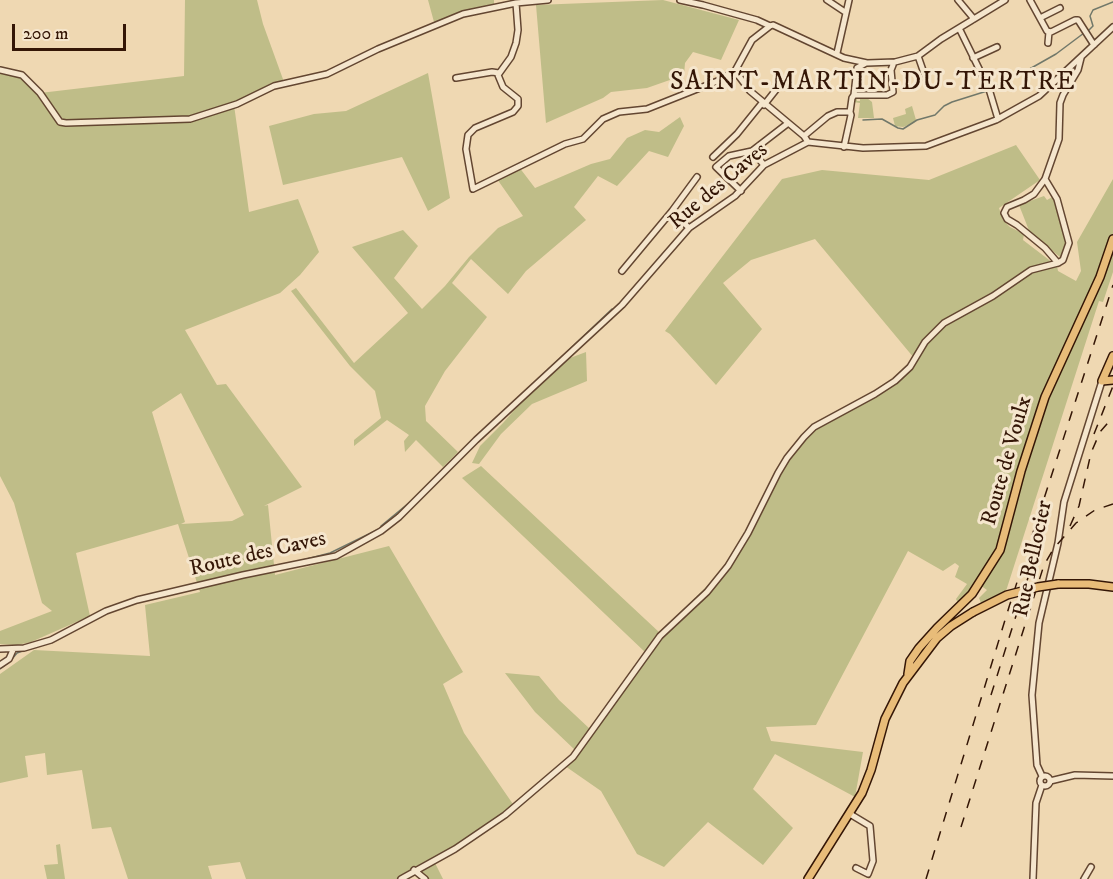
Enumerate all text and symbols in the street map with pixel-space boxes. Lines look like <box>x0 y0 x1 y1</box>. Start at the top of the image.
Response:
scale bar <box>15 12 129 50</box>
text: 200 m <box>23 23 69 45</box>
district label: SAINT-MARTIN-DU-TERTRE <box>670 68 1076 100</box>
street label: Rue des Caves <box>664 138 774 236</box>
street label: Route de Voulx <box>977 393 1039 529</box>
street label: Rue Bellocier <box>1009 498 1059 620</box>
street label: Route des Caves <box>187 527 329 583</box>

